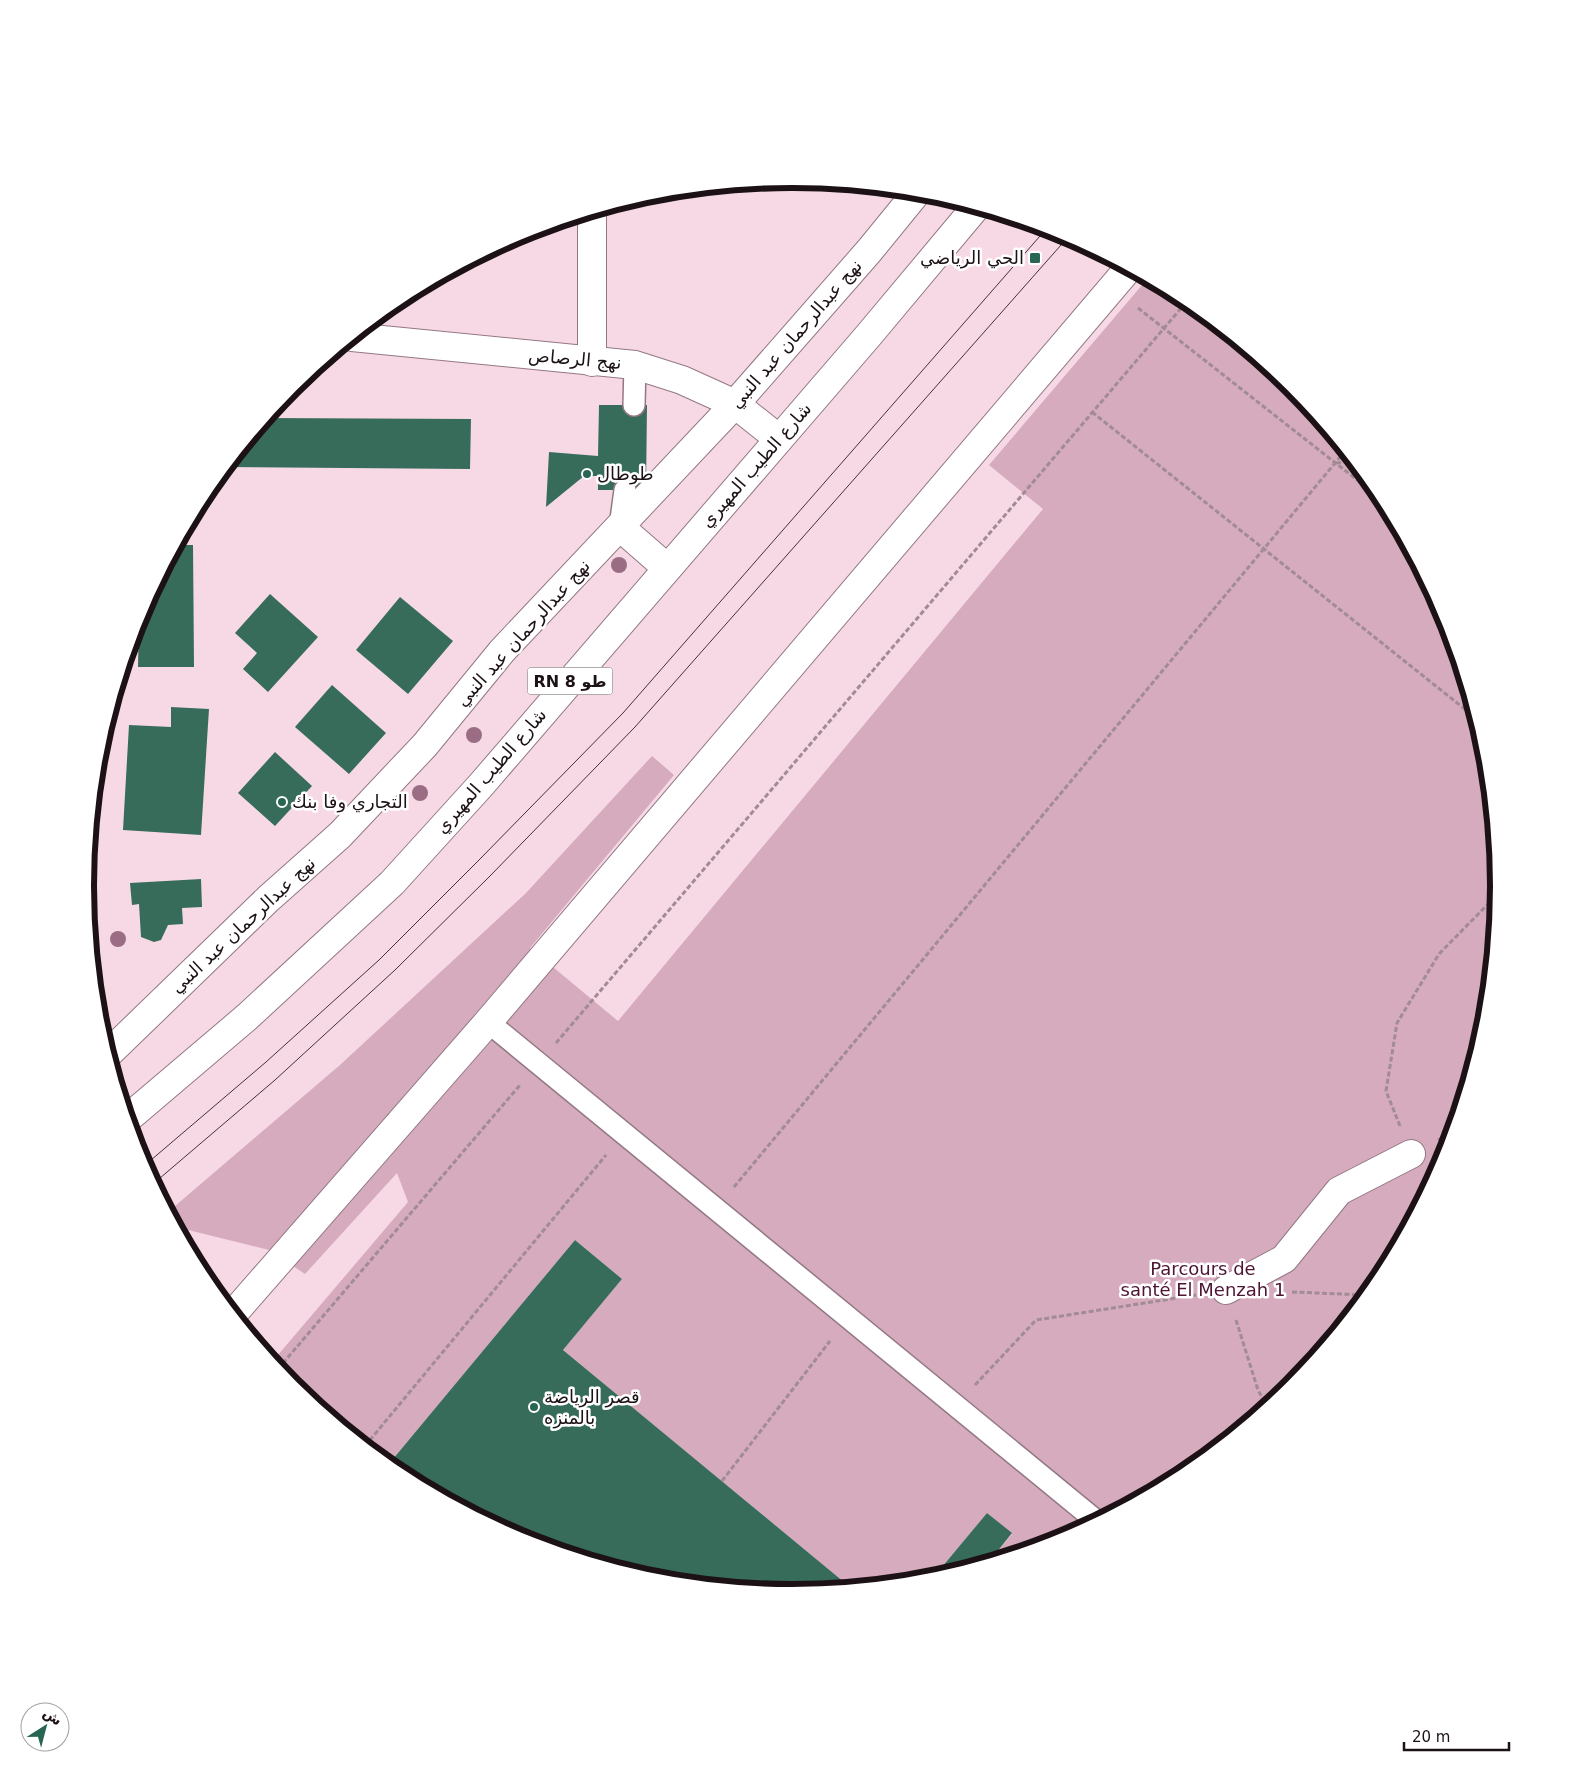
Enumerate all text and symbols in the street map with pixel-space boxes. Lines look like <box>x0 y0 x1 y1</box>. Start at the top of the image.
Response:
place label: الحي الرياضي <box>920 247 1024 269</box>
marker: الحي الرياضي <box>1028 251 1042 265</box>
street label: نهج عبدالرحمان عبد النبي <box>725 255 867 413</box>
street label: نهج الرصاص <box>527 344 623 374</box>
street label: شارع الطيب المهيري <box>696 398 816 532</box>
place label: طوطال <box>597 463 654 485</box>
marker: طوطال <box>581 468 593 480</box>
street label: نهج عبدالرحمان عبد النبي <box>451 555 595 711</box>
road number: RN 8 طو <box>528 668 612 694</box>
street label: شارع الطيب المهيري <box>431 704 551 838</box>
place label: التجاري وفا بنك <box>292 791 408 813</box>
marker: التجاري وفا بنك <box>276 796 288 808</box>
street label: نهج عبدالرحمان عبد النبي <box>166 852 320 998</box>
park label: Parcours de santé El Menzah 1 <box>1121 1258 1285 1300</box>
place label: قصر الرياضة بالمنزه <box>544 1386 640 1429</box>
marker: قصر الرياضة بالمنزه <box>528 1401 540 1413</box>
north arrow <box>20 1702 70 1752</box>
text: ش <box>40 1704 65 1729</box>
scale bar <box>1404 1720 1509 1752</box>
text: 20 m <box>1412 1728 1450 1746</box>

